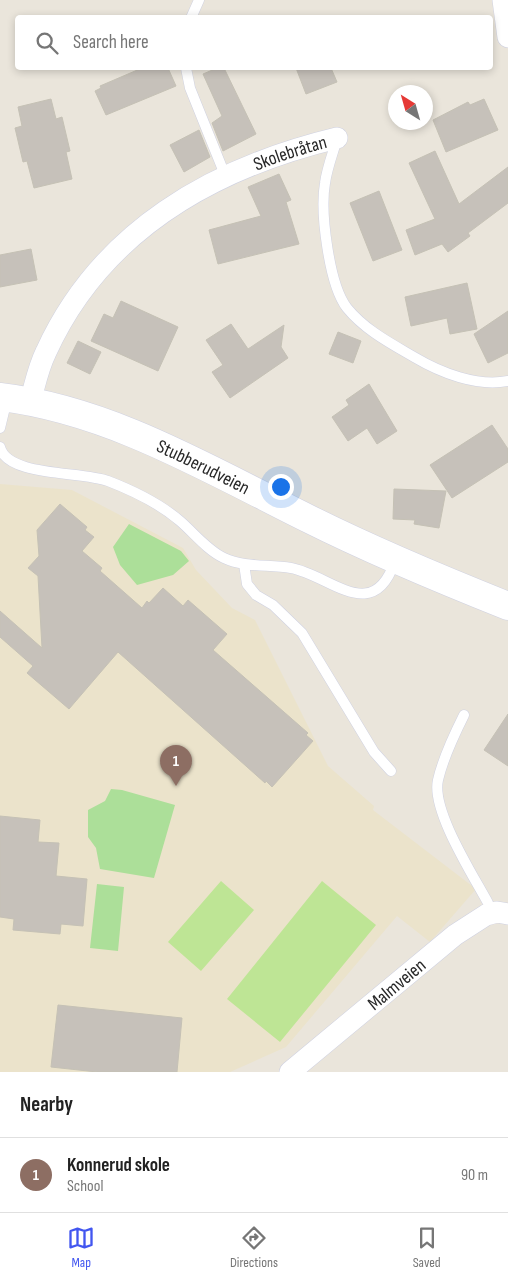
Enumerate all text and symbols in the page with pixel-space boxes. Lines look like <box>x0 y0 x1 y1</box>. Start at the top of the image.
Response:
search box <box>15 15 493 70</box>
icon: search <box>33 29 61 57</box>
text: Search here <box>73 31 149 54</box>
north arrow <box>388 85 433 130</box>
street label: Skolebråtan <box>250 131 329 176</box>
street label: Stubberudveien <box>153 435 253 500</box>
your location <box>268 474 294 500</box>
pin: 1 <box>160 745 192 786</box>
street label: Malmveien <box>363 954 431 1016</box>
text: Nearby <box>20 1092 73 1117</box>
text: Konnerud skole <box>67 1154 170 1177</box>
text: 1 <box>33 1166 39 1185</box>
text: 90 m <box>461 1166 488 1185</box>
text: School <box>67 1177 103 1196</box>
tab: Map <box>67 1224 95 1271</box>
tab: Directions <box>230 1224 278 1271</box>
tab: Saved <box>413 1224 441 1271</box>

